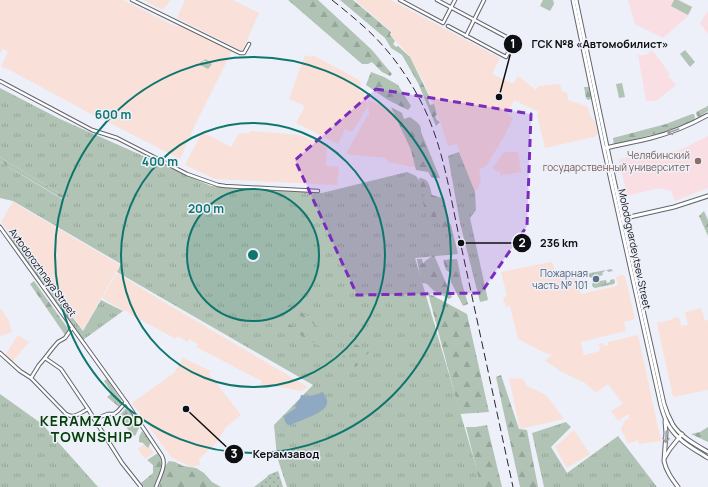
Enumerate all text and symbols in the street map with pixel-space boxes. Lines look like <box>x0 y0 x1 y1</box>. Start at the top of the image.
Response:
callout: ГСК №8 «Автомобилист» <box>503 32 677 55</box>
text: 1 <box>510 35 516 52</box>
text: ГСК №8 «Автомобилист» <box>531 36 669 51</box>
text: 600 m <box>95 106 131 123</box>
one-way arrow <box>666 128 679 135</box>
place label: Челябинский государственный университет <box>543 148 690 174</box>
text: 400 m <box>142 153 178 170</box>
marker: Челябинский государственный университет <box>693 156 703 166</box>
street label: Molodogvardeytsev Street <box>615 187 655 311</box>
text: 200 m <box>188 200 224 217</box>
street label: Avtodorozhnaya Street <box>6 225 80 319</box>
callout: 236 km <box>512 231 586 254</box>
text: 2 <box>518 234 526 251</box>
text: 236 km <box>540 235 578 250</box>
centre of rings <box>246 248 260 262</box>
place label: Пожарная часть № 101 <box>532 266 588 292</box>
marker: Пожарная часть № 101 <box>591 274 601 284</box>
district label: KERAMZAVOD TOWNSHIP <box>40 411 144 446</box>
one-way arrow <box>662 430 669 443</box>
callout: Керамзавод <box>224 442 327 465</box>
text: 3 <box>231 445 238 462</box>
text: Керамзавод <box>253 446 319 461</box>

